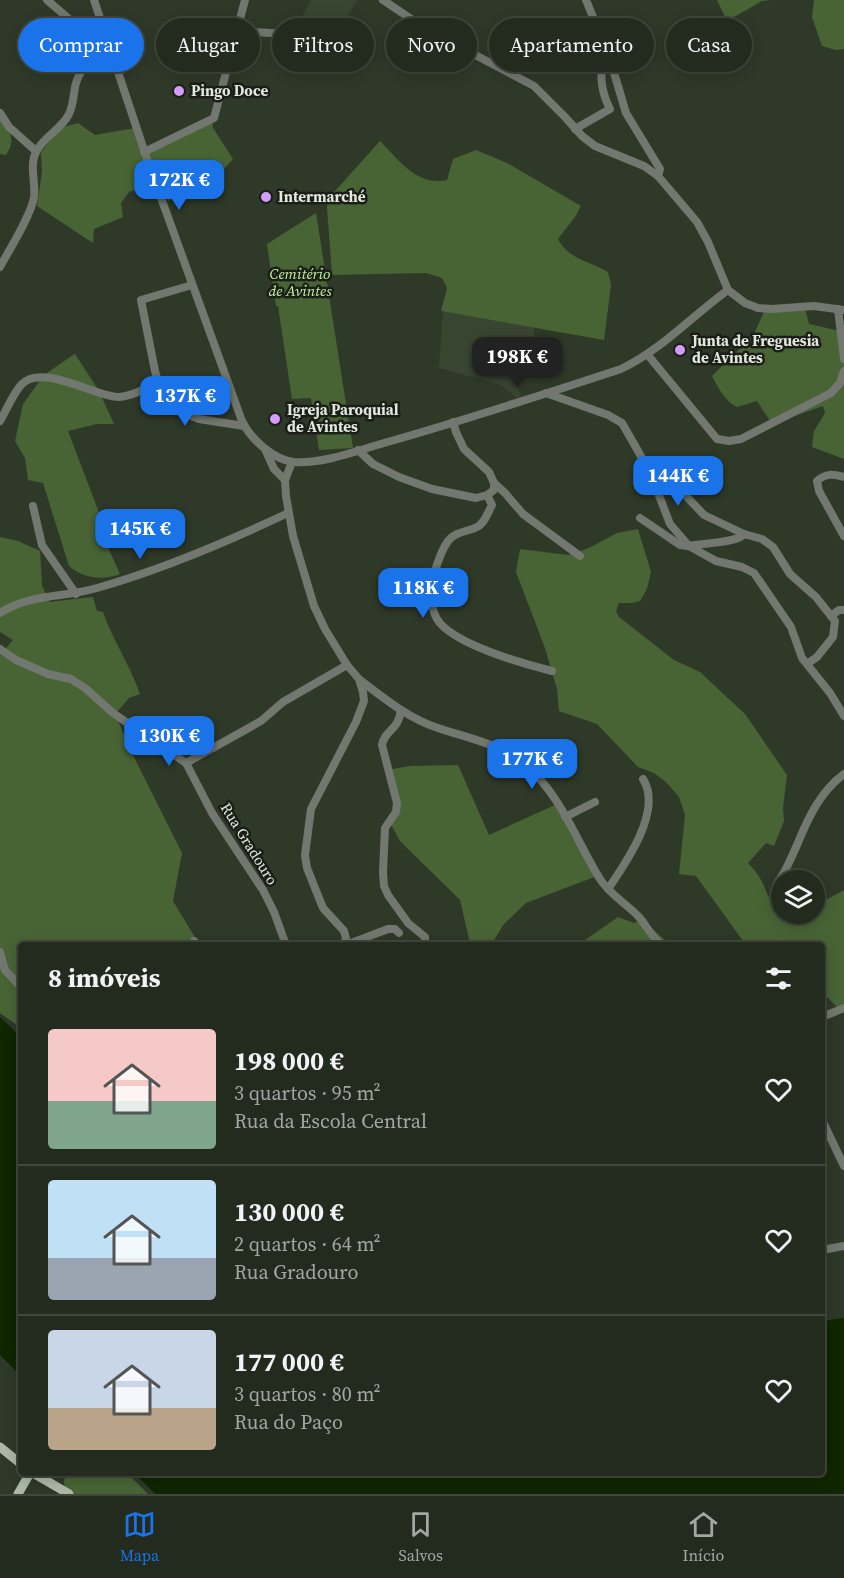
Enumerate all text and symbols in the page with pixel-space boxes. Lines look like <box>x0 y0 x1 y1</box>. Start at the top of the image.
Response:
chip: Comprar <box>18 18 144 72</box>
chip: Alugar <box>156 18 260 72</box>
chip: Filtros <box>272 18 374 72</box>
chip: Novo <box>386 18 477 72</box>
chip: Apartamento <box>489 18 654 72</box>
chip: Casa <box>666 18 752 72</box>
place label: Pingo Doce <box>191 80 269 101</box>
marker: Pingo Doce <box>172 84 186 98</box>
pin: 172K € <box>130 160 228 211</box>
text: 172K € <box>148 165 210 193</box>
place label: Intermarché <box>278 186 366 207</box>
marker: Intermarché <box>259 190 273 204</box>
park label: Cemitério de Avintes <box>268 263 332 301</box>
place label: Junta de Freguesia de Avintes <box>691 330 820 368</box>
pin: 198K € <box>468 337 566 388</box>
text: 198K € <box>486 342 548 370</box>
marker: Junta de Freguesia de Avintes <box>673 343 687 357</box>
pin: 137K € <box>136 376 234 427</box>
text: 137K € <box>154 381 216 409</box>
place label: Igreja Paroquial de Avintes <box>287 399 399 437</box>
marker: Igreja Paroquial de Avintes <box>268 412 282 426</box>
pin: 144K € <box>629 456 727 507</box>
text: 144K € <box>647 461 709 489</box>
pin: 145K € <box>91 509 189 560</box>
text: 145K € <box>109 514 171 542</box>
pin: 118K € <box>374 568 472 619</box>
text: 118K € <box>392 573 454 601</box>
pin: 130K € <box>120 716 218 767</box>
text: 130K € <box>138 721 200 749</box>
pin: 177K € <box>483 739 581 790</box>
text: 177K € <box>501 744 563 772</box>
street label: Rua Gradouro <box>216 799 283 889</box>
map controls <box>771 870 825 924</box>
button: layers <box>771 870 825 924</box>
text: 8 imóveis <box>48 960 161 996</box>
icon: filters <box>762 962 795 995</box>
text: 198 000 € <box>234 1043 344 1079</box>
icon: home <box>96 1053 168 1125</box>
icon: heart <box>762 1073 795 1106</box>
text: 3 quartos · 95 m² <box>234 1079 381 1107</box>
text: Rua da Escola Central <box>234 1107 427 1135</box>
text: 130 000 € <box>234 1194 344 1230</box>
icon: home <box>96 1204 168 1276</box>
icon: heart <box>762 1224 795 1257</box>
text: 2 quartos · 64 m² <box>234 1230 381 1258</box>
text: Rua Gradouro <box>234 1258 358 1286</box>
text: 177 000 € <box>234 1344 344 1380</box>
icon: home <box>96 1354 168 1426</box>
icon: heart <box>762 1374 795 1407</box>
text: 3 quartos · 80 m² <box>234 1380 381 1408</box>
text: Rua do Paço <box>234 1408 343 1436</box>
tab: Mapa <box>120 1508 159 1566</box>
tab: Salvos <box>399 1508 443 1566</box>
tab: Início <box>682 1508 724 1566</box>

